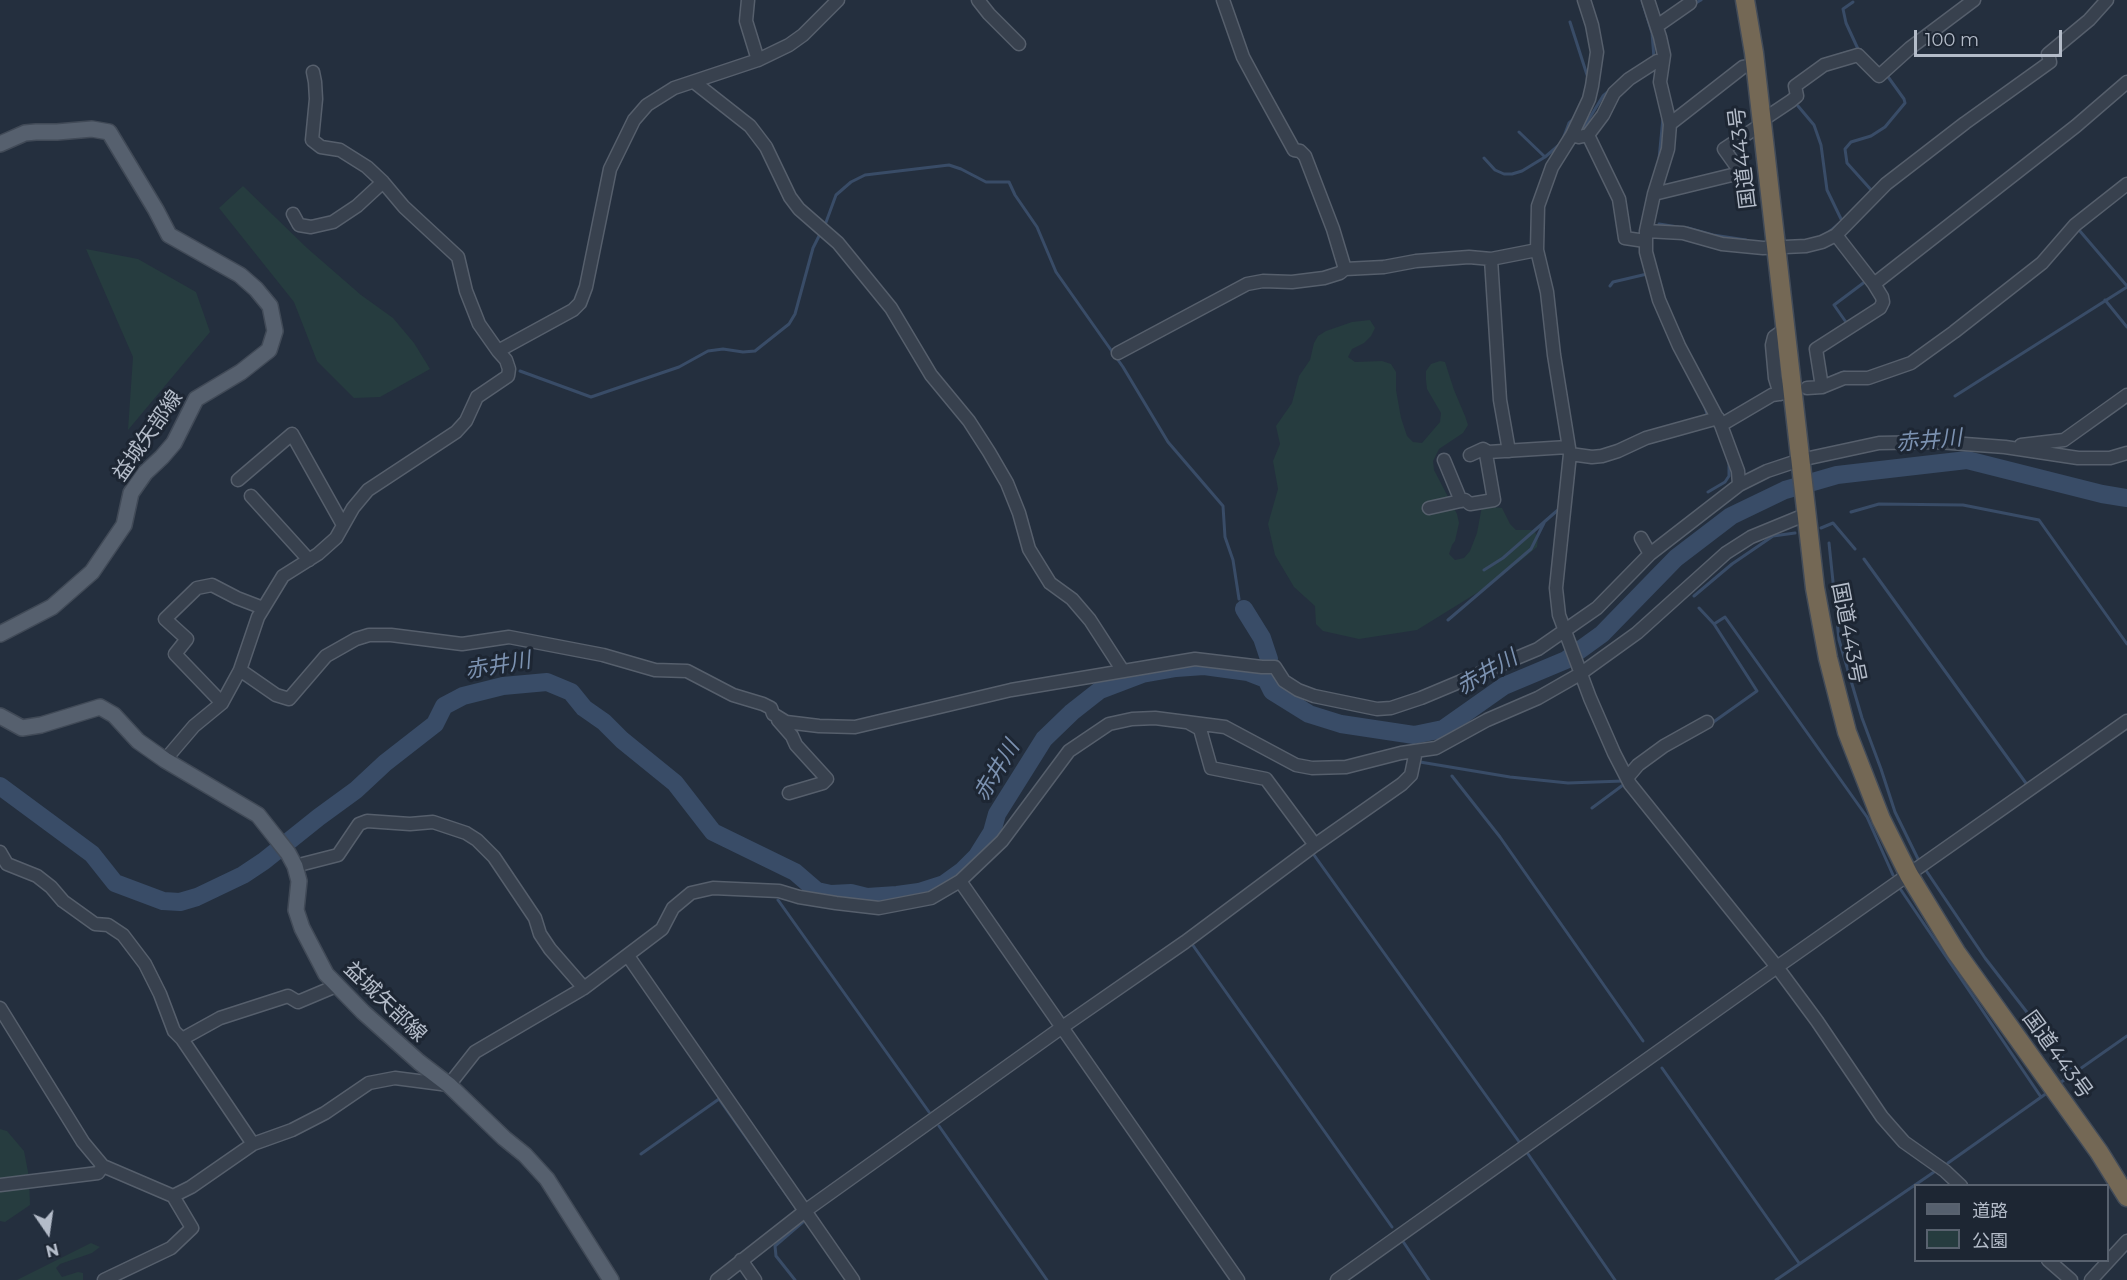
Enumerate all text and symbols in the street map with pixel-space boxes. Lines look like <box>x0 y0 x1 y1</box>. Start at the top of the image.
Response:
scale bar <box>1917 18 2066 56</box>
text: 100 m <box>1925 29 1979 51</box>
street label: 国道443号 <box>1724 106 1762 210</box>
street label: 益城矢部線 <box>108 386 188 486</box>
water label: 赤井川 <box>1895 425 1963 457</box>
street label: 国道443号 <box>1826 580 1870 686</box>
water label: 赤井川 <box>1452 645 1522 701</box>
water label: 赤井川 <box>463 647 533 685</box>
water label: 赤井川 <box>969 736 1025 806</box>
street label: 益城矢部線 <box>338 956 432 1048</box>
street label: 国道443号 <box>2017 1006 2097 1104</box>
legend <box>1914 1184 2109 1262</box>
text: 道路 <box>1972 1200 2008 1222</box>
north arrow <box>18 1202 78 1262</box>
text: 公園 <box>1972 1230 2008 1252</box>
text: N <box>44 1239 61 1261</box>

